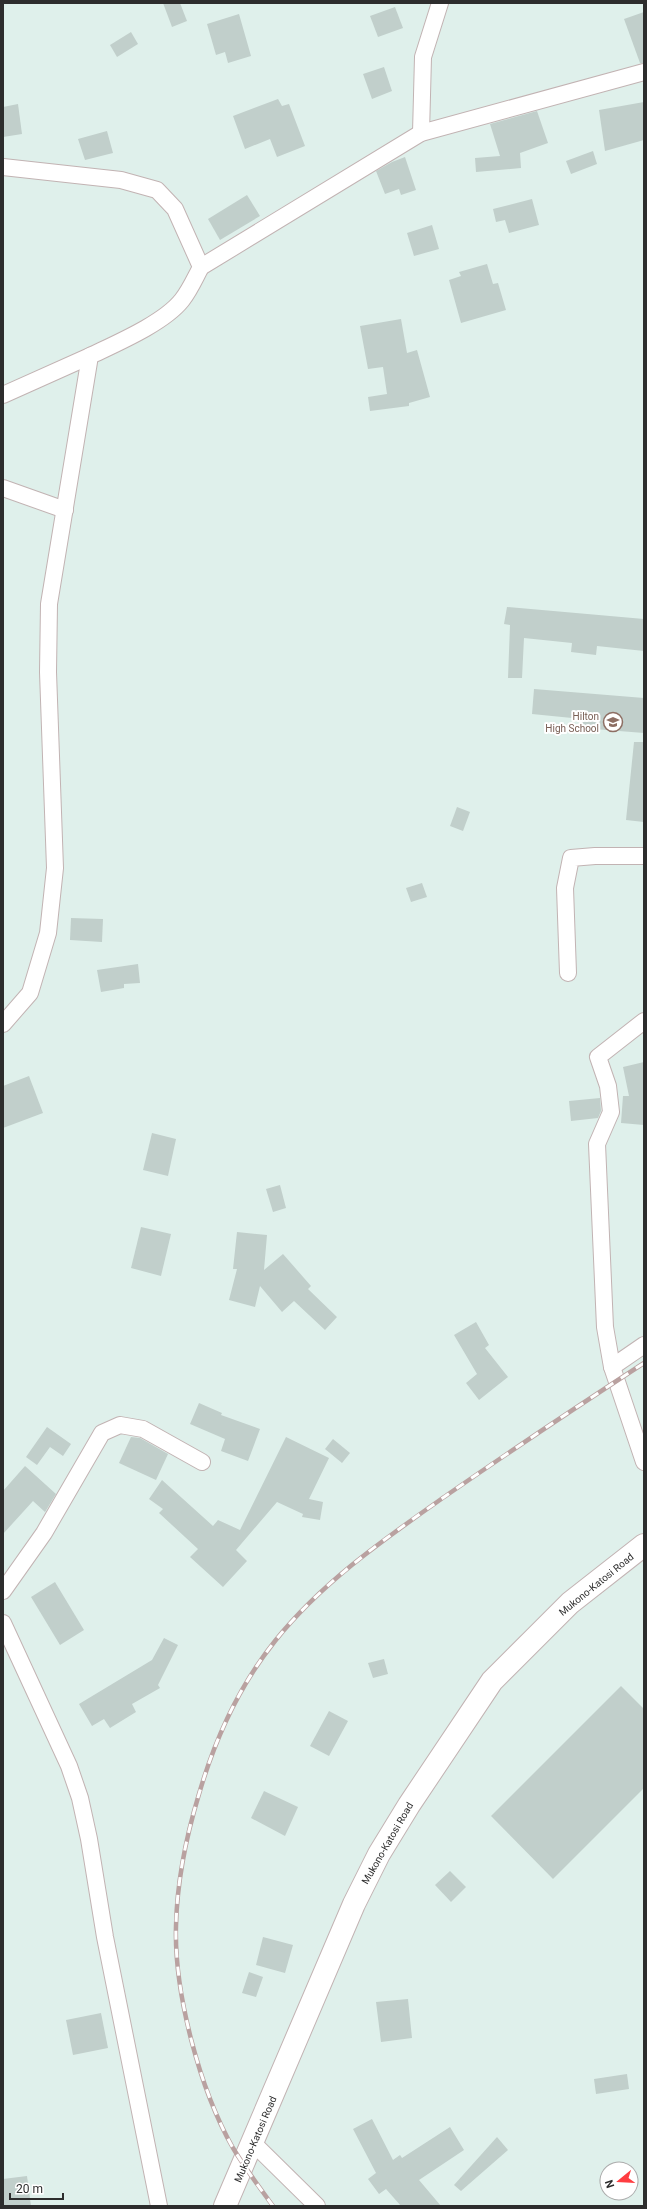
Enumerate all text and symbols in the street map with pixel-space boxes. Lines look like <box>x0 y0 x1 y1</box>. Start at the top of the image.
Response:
place label: Hilton High School <box>545 711 599 734</box>
school or university icon: Hilton High School <box>602 711 624 733</box>
street label: Mukono-Katosi Road <box>557 1551 636 1618</box>
street label: Mukono-Katosi Road <box>360 1800 415 1886</box>
street label: Mukono-Katosi Road <box>232 2094 279 2184</box>
north arrow <box>599 2161 639 2201</box>
scale bar <box>10 2175 63 2201</box>
text: N <box>603 2178 617 2190</box>
text: 20 m <box>16 2182 43 2196</box>

